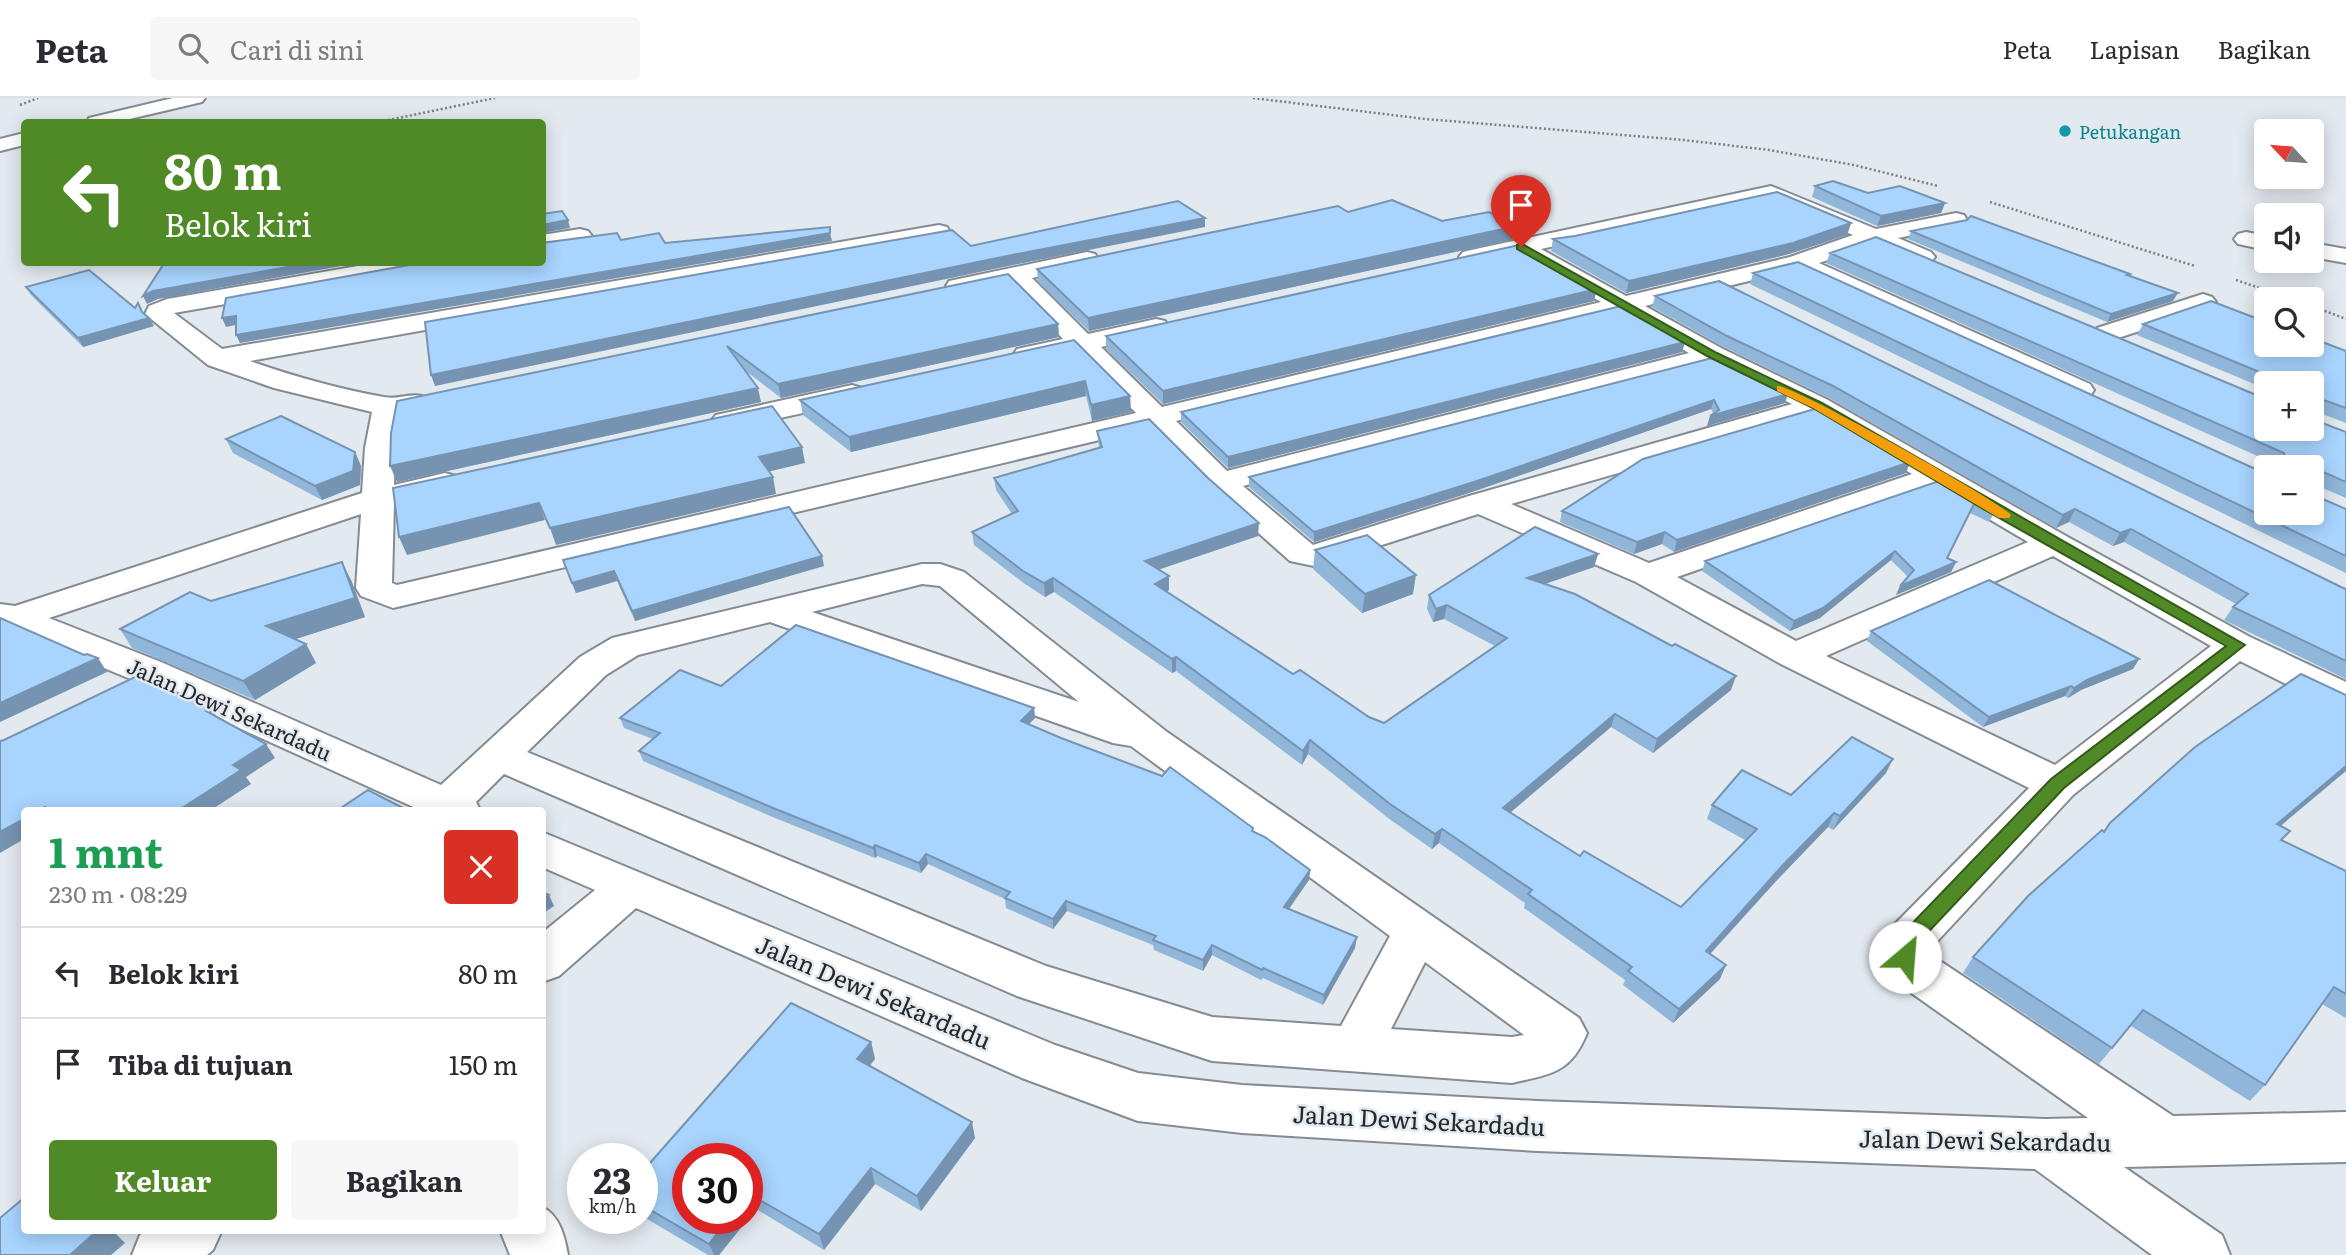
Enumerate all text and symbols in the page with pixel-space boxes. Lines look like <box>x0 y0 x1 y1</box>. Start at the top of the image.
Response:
search box <box>150 17 640 80</box>
text: Peta <box>35 24 108 73</box>
icon: search <box>174 29 212 67</box>
text: Cari di sini <box>230 29 364 68</box>
text: Peta <box>2002 31 2051 66</box>
text: Lapisan <box>2089 31 2180 66</box>
text: Bagikan <box>2218 31 2311 66</box>
place label: Petukangan <box>2079 118 2181 145</box>
north arrow <box>2254 119 2324 189</box>
map controls <box>2254 119 2324 525</box>
marker: Petukangan <box>2057 123 2073 139</box>
text: 80 m <box>164 132 282 205</box>
icon: left <box>49 147 140 238</box>
pin <box>1491 175 1551 247</box>
icon: arrive <box>1502 186 1540 224</box>
text: Belok kiri <box>164 199 312 247</box>
button: sound <box>2254 203 2324 273</box>
button: search <box>2254 287 2324 357</box>
button: + <box>2254 371 2324 441</box>
button: − <box>2254 455 2324 525</box>
street label: Jalan Dewi Sekardadu <box>123 649 337 767</box>
text: 1 mnt <box>49 819 163 881</box>
button: close <box>444 830 518 904</box>
text: 230 m · 08:29 <box>49 876 187 910</box>
position arrow <box>1868 920 1942 994</box>
street label: Jalan Dewi Sekardadu <box>751 926 997 1056</box>
text: Belok kiri <box>108 953 239 992</box>
text: 80 m <box>458 953 518 992</box>
icon: left <box>49 954 87 992</box>
text: Tiba di tujuan <box>108 1044 293 1083</box>
text: 150 m <box>449 1044 518 1083</box>
icon: arrive <box>49 1045 87 1083</box>
street label: Jalan Dewi Sekardadu <box>1292 1095 1546 1143</box>
street label: Jalan Dewi Sekardadu <box>1858 1119 2112 1159</box>
button: Keluar <box>49 1140 277 1220</box>
button: Bagikan <box>291 1140 518 1220</box>
speed limit sign: 30 <box>672 1143 763 1234</box>
text: 23 <box>593 1153 632 1205</box>
text: km/h <box>589 1192 636 1219</box>

